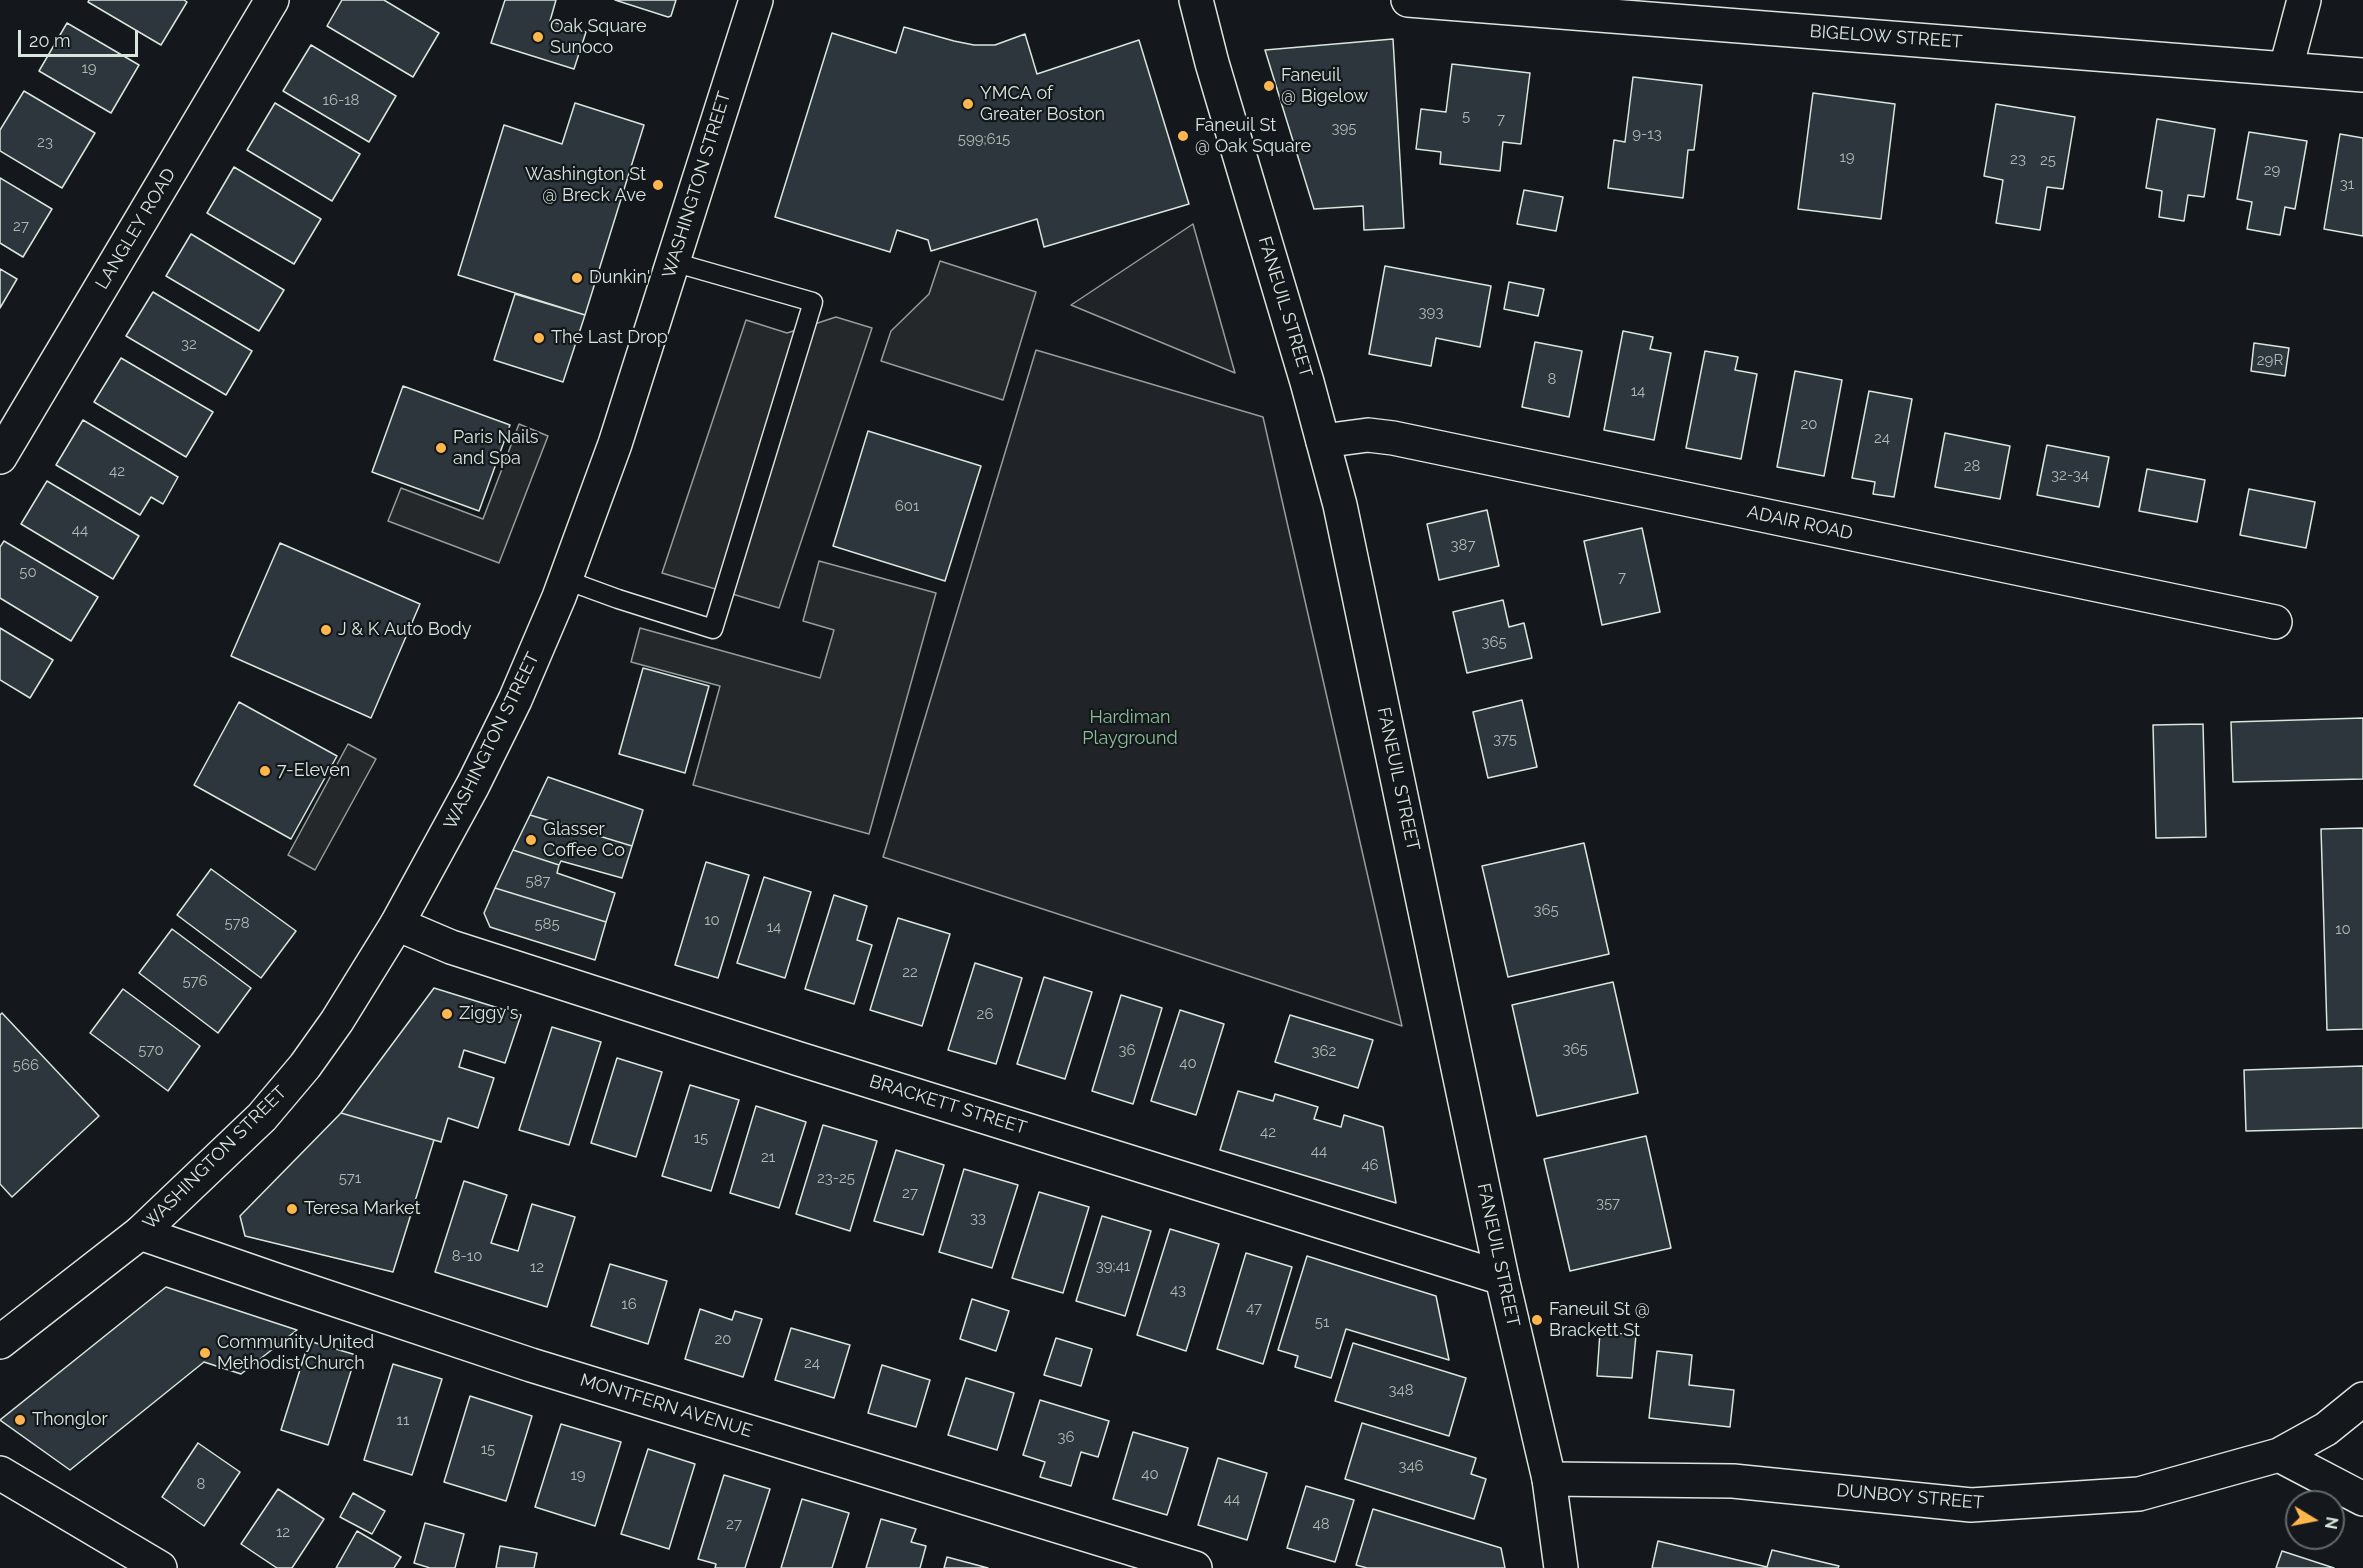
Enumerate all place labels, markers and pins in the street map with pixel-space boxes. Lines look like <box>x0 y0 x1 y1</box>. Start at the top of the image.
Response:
place label: Oak Square Sunoco <box>550 16 647 58</box>
marker: Oak Square Sunoco <box>531 30 545 44</box>
place label: Faneuil @ Bigelow <box>1281 65 1368 107</box>
marker: Faneuil @ Bigelow <box>1262 79 1276 93</box>
place label: YMCA of Greater Boston <box>980 83 1105 125</box>
marker: YMCA of Greater Boston <box>961 97 975 111</box>
place label: Faneuil St @ Oak Square <box>1195 115 1311 158</box>
marker: Faneuil St @ Oak Square <box>1176 129 1190 143</box>
place label: Washington St @ Breck Ave <box>525 164 646 207</box>
marker: Washington St @ Breck Ave <box>651 178 665 192</box>
place label: Dunkin' <box>589 267 650 289</box>
marker: Dunkin' <box>570 271 584 285</box>
place label: The Last Drop <box>551 327 668 349</box>
marker: The Last Drop <box>532 331 546 345</box>
place label: Paris Nails and Spa <box>453 427 539 470</box>
marker: Paris Nails and Spa <box>434 441 448 455</box>
place label: J & K Auto Body <box>338 619 471 641</box>
marker: J & K Auto Body <box>319 623 333 637</box>
place label: 7-Eleven <box>277 760 350 782</box>
marker: 7-Eleven <box>258 764 272 778</box>
place label: Glasser Coffee Co <box>543 819 625 862</box>
marker: Glasser Coffee Co <box>524 833 538 847</box>
place label: Ziggy's <box>459 1003 518 1025</box>
marker: Ziggy's <box>440 1007 454 1021</box>
place label: Teresa Market <box>304 1198 421 1220</box>
marker: Teresa Market <box>285 1202 299 1216</box>
place label: Faneuil St @ Brackett St <box>1549 1299 1650 1342</box>
marker: Faneuil St @ Brackett St <box>1530 1313 1544 1327</box>
place label: Community United Methodist Church <box>217 1332 374 1374</box>
marker: Community United Methodist Church <box>198 1346 212 1360</box>
place label: Thonglor <box>32 1409 108 1431</box>
marker: Thonglor <box>13 1413 27 1427</box>

